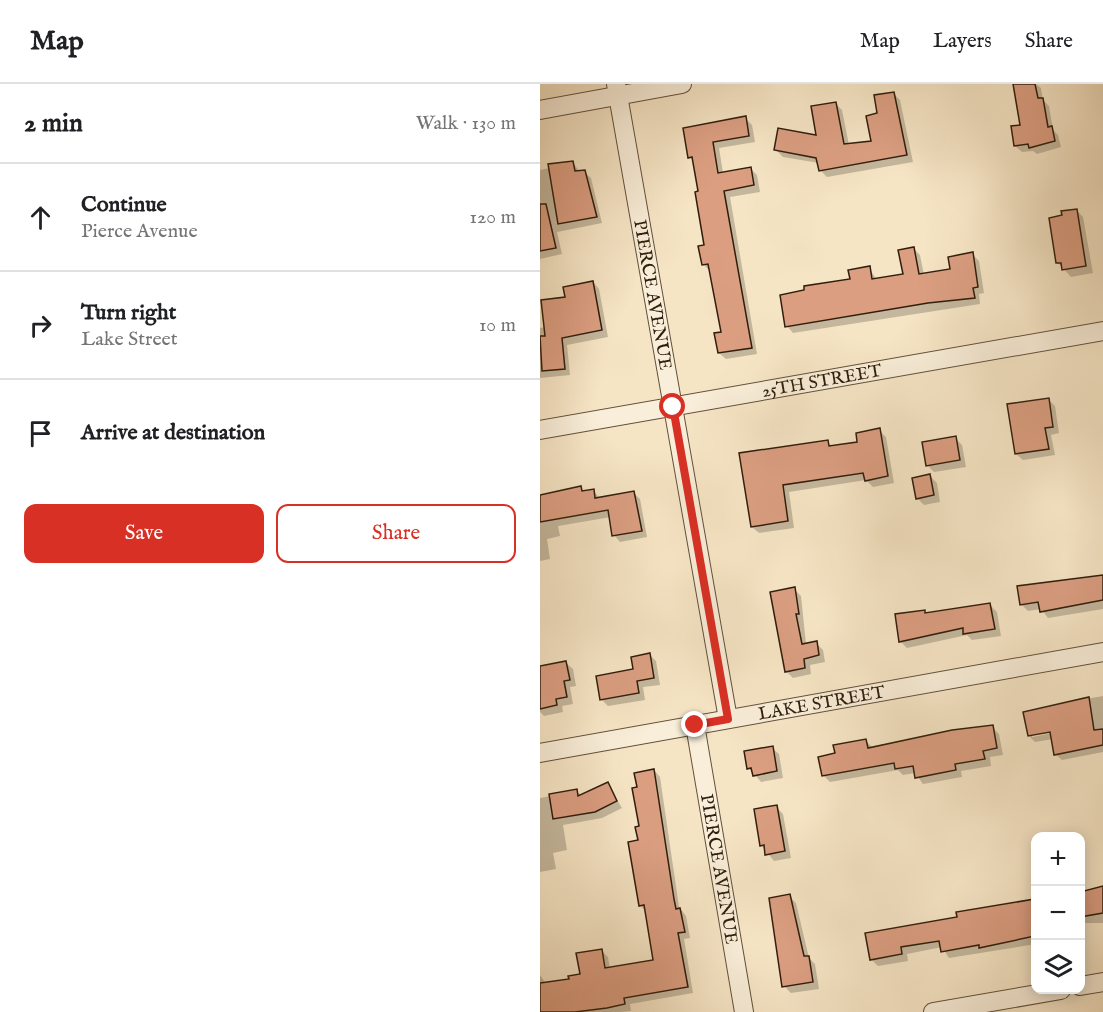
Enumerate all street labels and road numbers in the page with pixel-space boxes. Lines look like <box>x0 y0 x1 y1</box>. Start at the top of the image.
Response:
street label: PIERCE AVENUE <box>627 218 676 372</box>
street label: 25TH STREET <box>760 360 884 404</box>
street label: LAKE STREET <box>757 681 887 727</box>
street label: PIERCE AVENUE <box>694 792 742 946</box>

